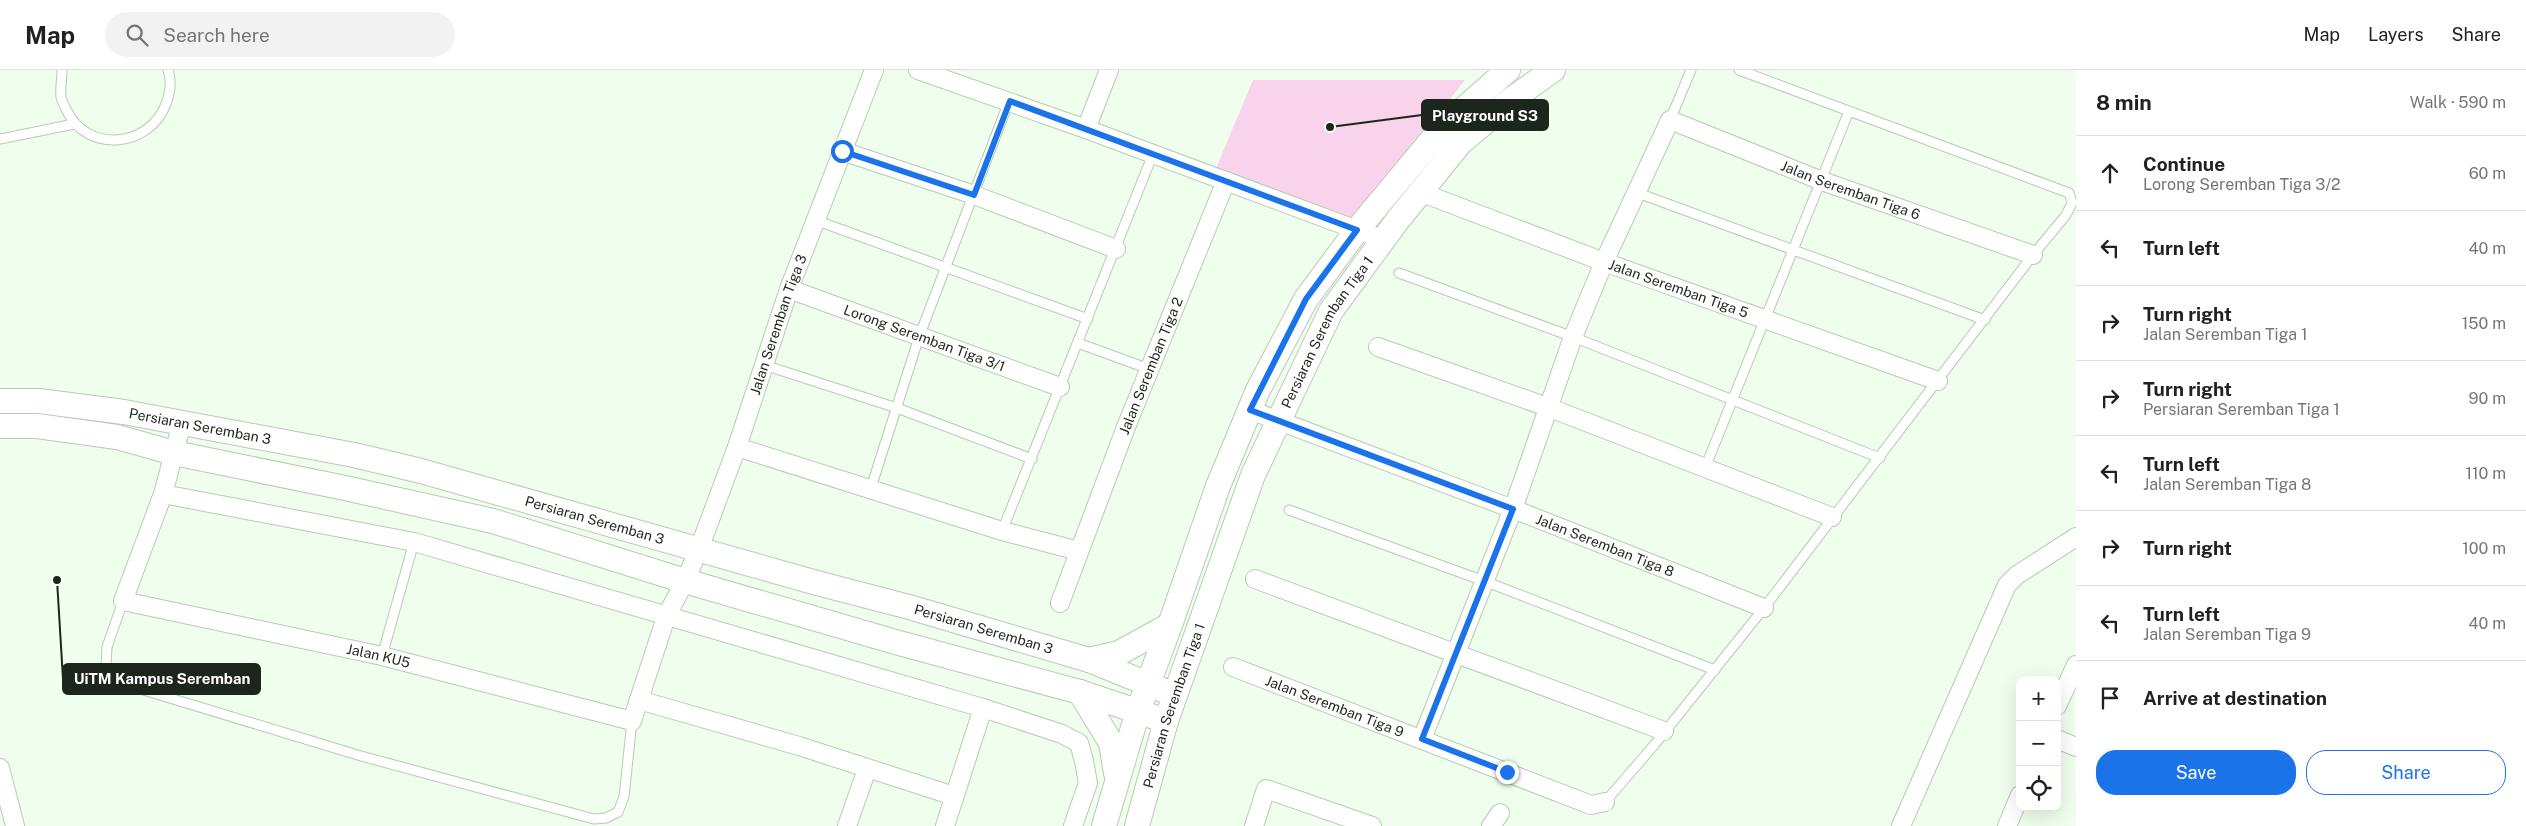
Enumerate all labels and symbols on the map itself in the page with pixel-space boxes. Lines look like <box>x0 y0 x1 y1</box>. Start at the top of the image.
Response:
callout: Playground S3 <box>1422 100 1548 130</box>
text: Playground S3 <box>1432 107 1538 124</box>
route start <box>831 140 854 163</box>
street label: Jalan Seremban Tiga 6 <box>1779 157 1923 223</box>
street label: Jalan Seremban Tiga 3 <box>747 252 810 397</box>
street label: Persiaran Seremban Tiga 1 <box>1278 253 1376 411</box>
street label: Jalan Seremban Tiga 5 <box>1606 256 1751 321</box>
street label: Jalan Seremban Tiga 2 <box>1116 295 1186 437</box>
street label: Lorong Seremban Tiga 3/1 <box>842 301 1007 374</box>
street label: Persiaran Seremban 3 <box>128 405 272 447</box>
street label: Persiaran Seremban 3 <box>523 493 666 547</box>
street label: Jalan Seremban Tiga 8 <box>1534 511 1677 580</box>
street label: Persiaran Seremban 3 <box>912 601 1055 657</box>
street label: Persiaran Seremban Tiga 1 <box>1140 621 1208 790</box>
street label: Jalan KU5 <box>345 641 412 671</box>
callout: UiTM Kampus Seremban <box>63 664 260 694</box>
text: UiTM Kampus Seremban <box>74 670 250 687</box>
street label: Jalan Seremban Tiga 9 <box>1263 672 1406 740</box>
route end <box>1496 761 1519 784</box>

